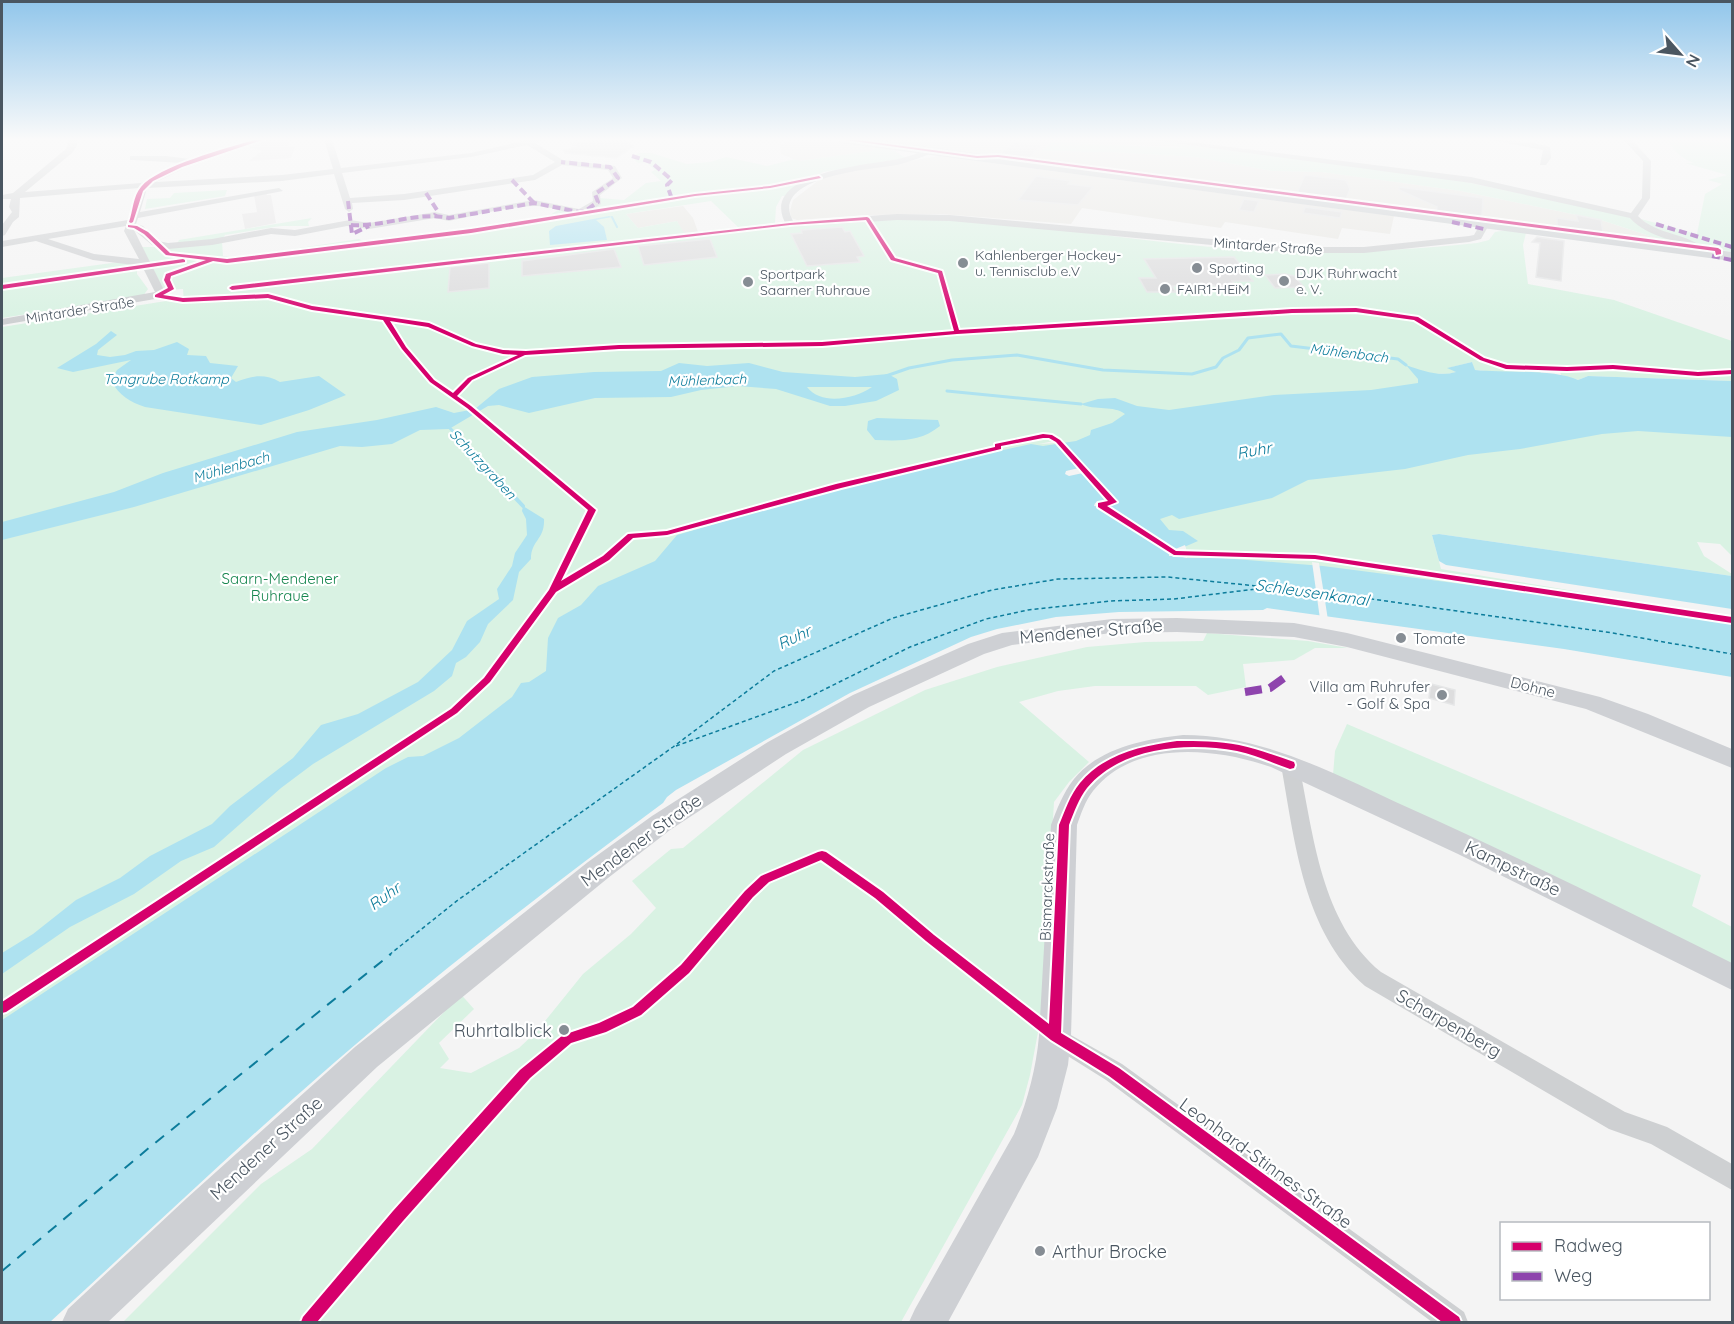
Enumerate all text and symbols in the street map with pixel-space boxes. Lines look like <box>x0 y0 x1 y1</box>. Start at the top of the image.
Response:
north arrow <box>1650 24 1710 84</box>
text: N <box>1682 51 1705 71</box>
street label: Mintarder Straße <box>1213 233 1323 259</box>
place label: Kahlenberger Hockey- u. Tennisclub e.V <box>975 246 1121 280</box>
marker: Kahlenberger Hockey- u. Tennisclub e.V <box>956 256 970 270</box>
place label: Sporting <box>1209 259 1264 277</box>
marker: Sporting <box>1190 261 1204 275</box>
place label: DJK Ruhrwacht e. V. <box>1296 264 1398 298</box>
place label: Sportpark Saarner Ruhraue <box>760 265 870 299</box>
marker: DJK Ruhrwacht e. V. <box>1277 274 1291 288</box>
marker: Sportpark Saarner Ruhraue <box>741 275 755 289</box>
place label: FAIR1-HEiM <box>1177 280 1250 298</box>
marker: FAIR1-HEiM <box>1158 282 1172 296</box>
street label: Mintarder Straße <box>25 293 135 327</box>
water label: Mühlenbach <box>1309 339 1390 367</box>
water label: Tongrube Rotkamp <box>103 370 229 388</box>
water label: Mühlenbach <box>667 370 748 390</box>
water label: Schutzgraben <box>446 425 521 503</box>
water label: Ruhr <box>1235 437 1275 463</box>
water label: Mühlenbach <box>191 447 272 487</box>
park label: Saarn-Mendener Ruhraue <box>221 569 339 605</box>
water label: Schleusenkanal <box>1254 574 1372 610</box>
street label: Mendener Straße <box>1018 613 1164 649</box>
water label: Ruhr <box>774 620 816 653</box>
place label: Tomate <box>1413 629 1466 648</box>
marker: Tomate <box>1394 631 1408 645</box>
street label: Dohne <box>1509 672 1557 702</box>
place label: Villa am Ruhrufer - Golf & Spa <box>1310 677 1430 713</box>
marker: Villa am Ruhrufer - Golf & Spa <box>1435 688 1449 702</box>
street label: Mendener Straße <box>576 788 706 892</box>
street label: Bismarckstraße <box>1036 833 1058 941</box>
street label: Kampstraße <box>1461 835 1565 901</box>
water label: Ruhr <box>364 877 405 914</box>
street label: Scharpenberg <box>1392 984 1506 1062</box>
place label: Ruhrtalblick <box>454 1019 552 1042</box>
marker: Ruhrtalblick <box>557 1023 571 1037</box>
street label: Mendener Straße <box>205 1091 327 1205</box>
street label: Leonhard-Stinnes-Straße <box>1175 1093 1357 1233</box>
legend <box>1500 1222 1710 1300</box>
text: Radweg <box>1554 1234 1623 1257</box>
place label: Arthur Brocke <box>1052 1240 1167 1263</box>
marker: Arthur Brocke <box>1033 1244 1047 1258</box>
text: Weg <box>1554 1264 1592 1287</box>

